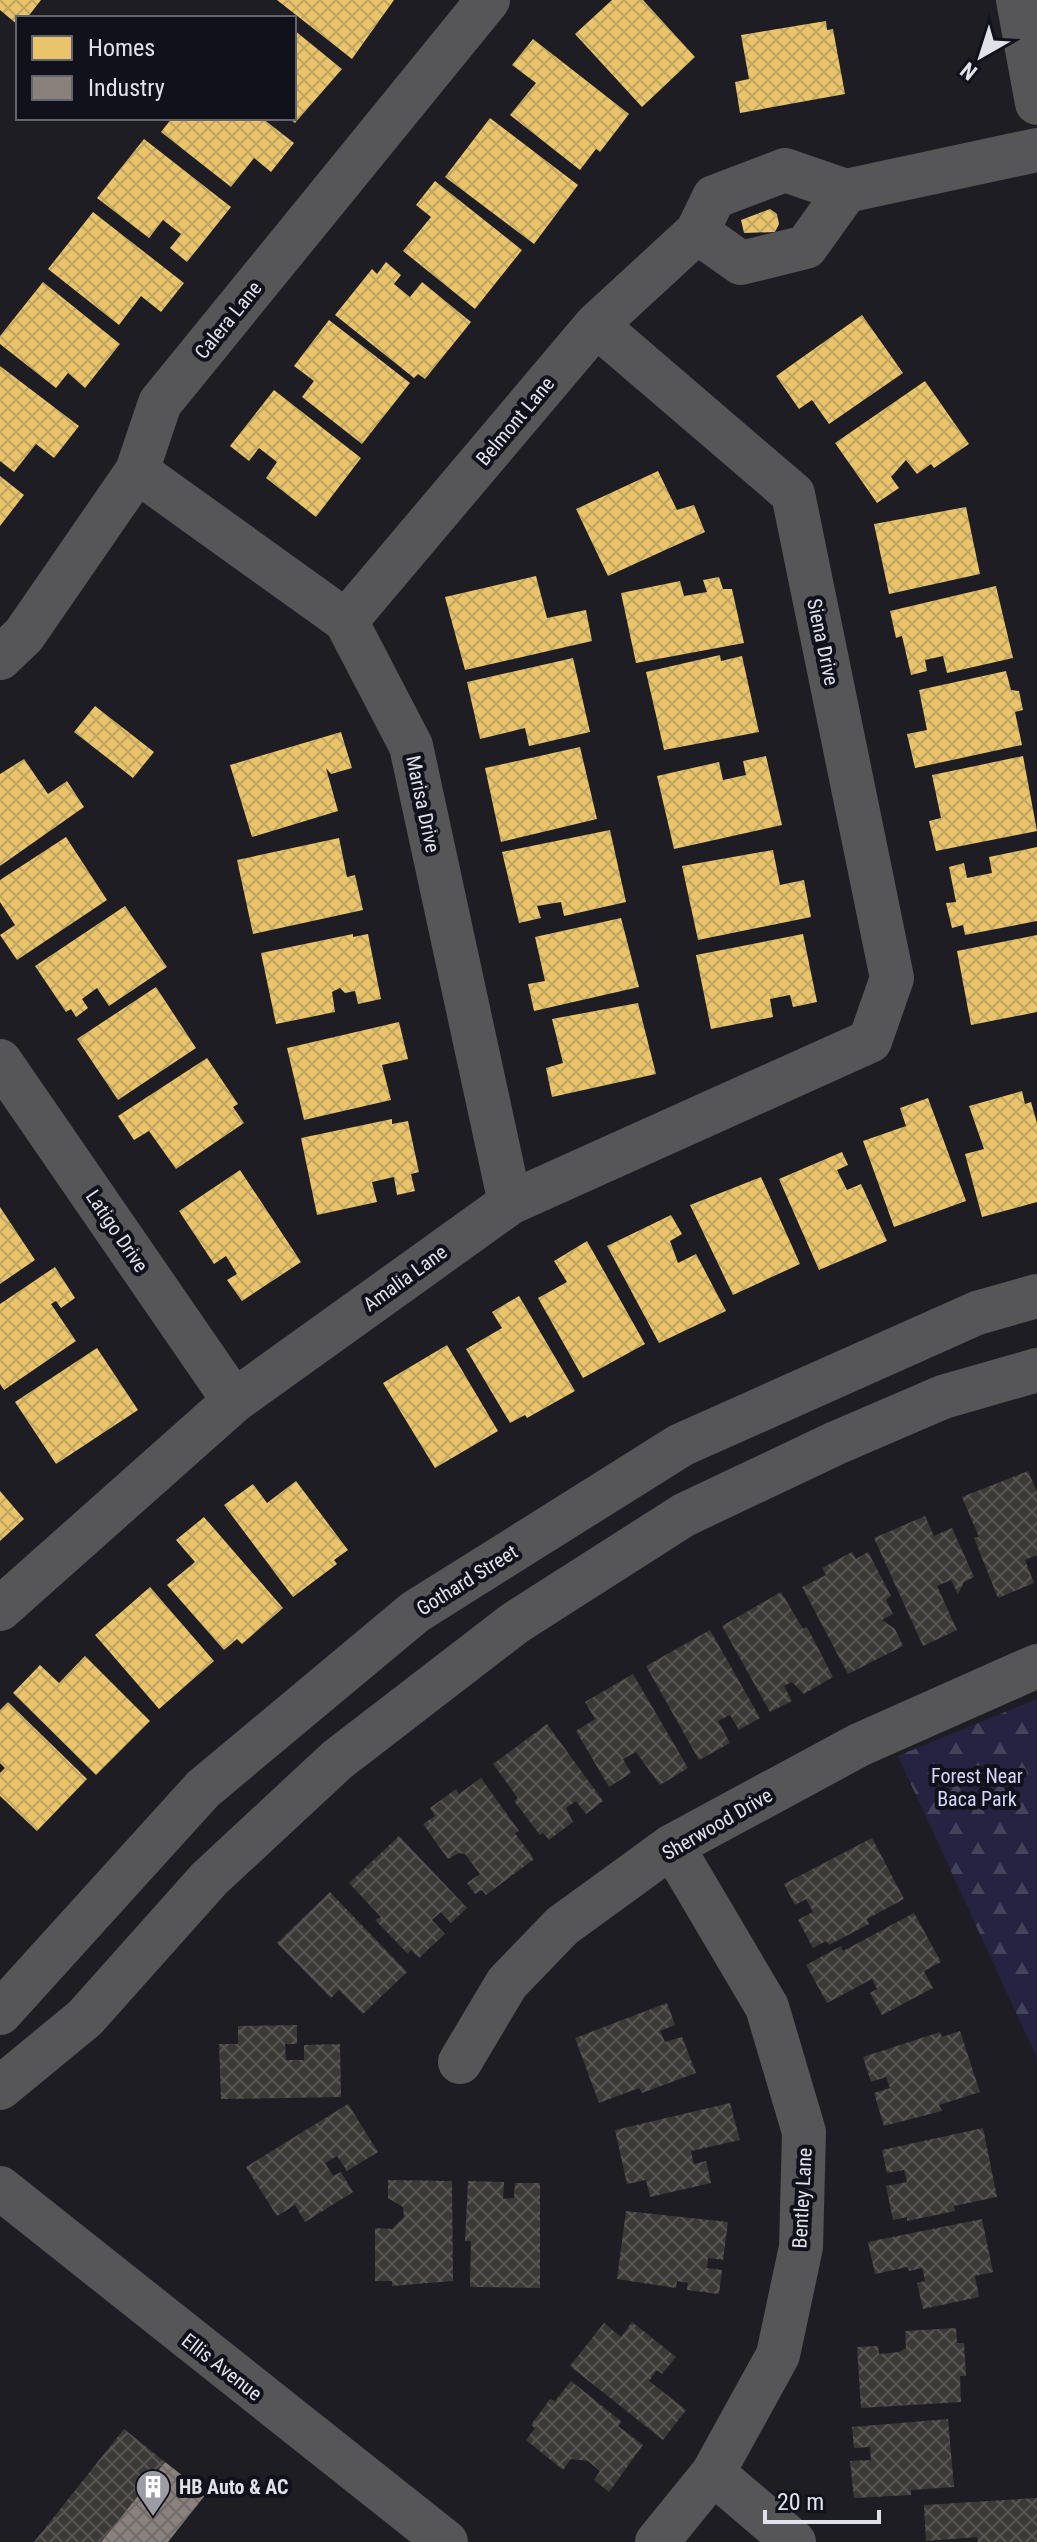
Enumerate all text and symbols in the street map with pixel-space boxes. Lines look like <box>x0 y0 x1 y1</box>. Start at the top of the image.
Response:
legend <box>16 16 296 120</box>
north arrow <box>941 16 1021 96</box>
text: Homes <box>88 34 155 62</box>
text: N <box>956 57 982 85</box>
text: Industry <box>88 74 165 102</box>
street label: Calera Lane <box>189 276 267 364</box>
street label: Belmont Lane <box>471 372 559 470</box>
street label: Siena Drive <box>802 596 844 688</box>
street label: Marisa Drive <box>401 753 445 855</box>
street label: Latigo Drive <box>81 1185 153 1277</box>
street label: Amalia Lane <box>358 1240 452 1316</box>
street label: Gothard Street <box>412 1539 522 1620</box>
park label: Forest Near Baca Park <box>931 1764 1023 1811</box>
street label: Sherwood Drive <box>658 1783 776 1865</box>
street label: Bentley Lane <box>787 2147 817 2249</box>
street label: Ellis Avenue <box>177 2328 267 2406</box>
building icon: HB Auto & AC <box>134 2468 172 2518</box>
scale bar <box>765 2474 879 2524</box>
place label: HB Auto & AC <box>179 2475 289 2499</box>
text: 20 m <box>777 2488 824 2516</box>

